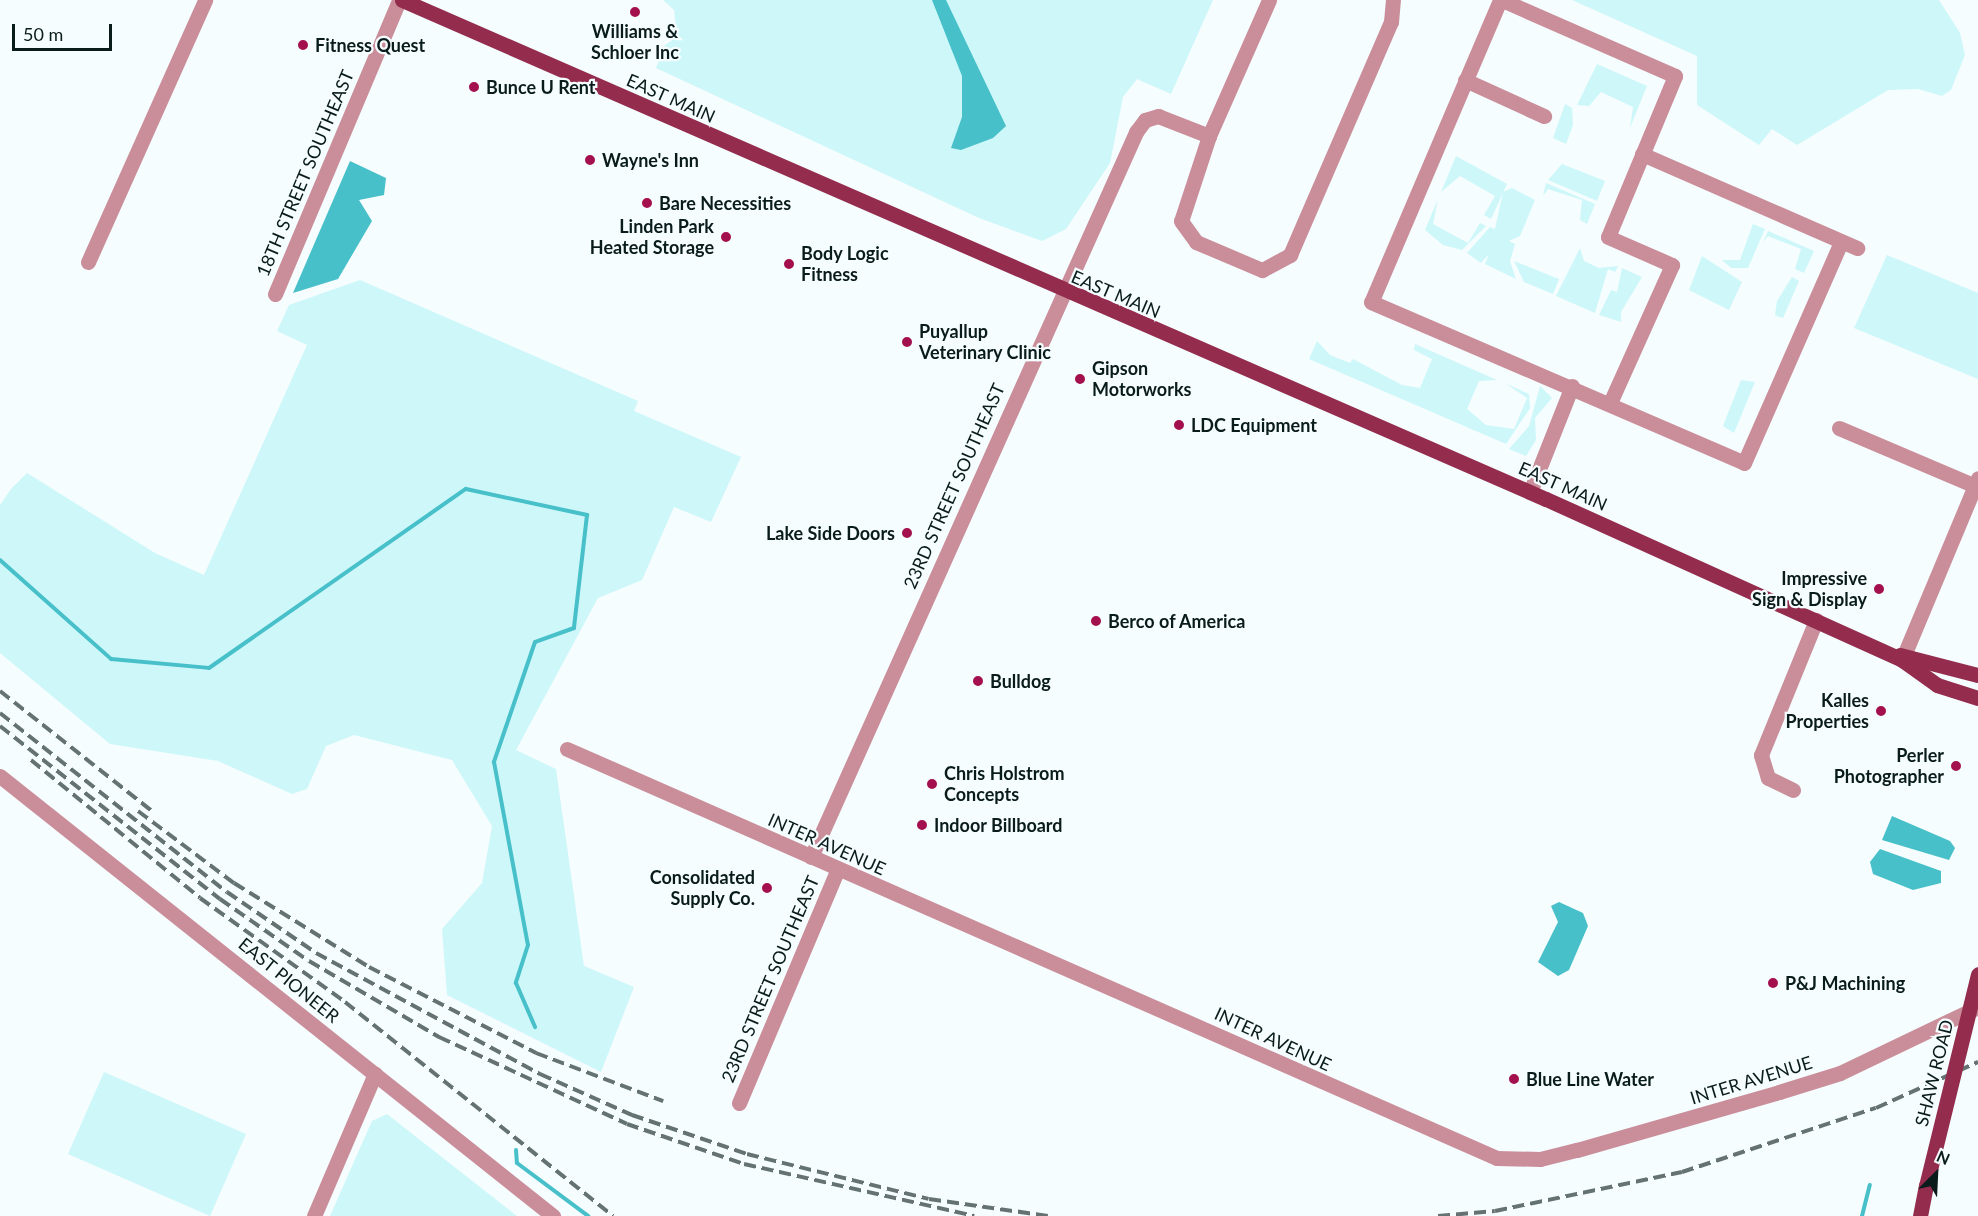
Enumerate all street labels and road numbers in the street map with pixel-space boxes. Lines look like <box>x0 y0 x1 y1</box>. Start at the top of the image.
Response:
street label: 18TH STREET SOUTHEAST <box>252 66 358 280</box>
street label: EAST MAIN <box>623 69 719 127</box>
street label: EAST MAIN <box>1068 265 1164 323</box>
street label: 23RD STREET SOUTHEAST <box>899 380 1009 592</box>
street label: EAST MAIN <box>1515 457 1611 515</box>
street label: INTER AVENUE <box>765 808 889 880</box>
street label: 23RD STREET SOUTHEAST <box>717 872 823 1086</box>
street label: EAST PIONEER <box>234 933 344 1027</box>
street label: INTER AVENUE <box>1211 1002 1335 1076</box>
street label: SHAW ROAD <box>1910 1017 1958 1129</box>
street label: INTER AVENUE <box>1687 1051 1815 1109</box>

